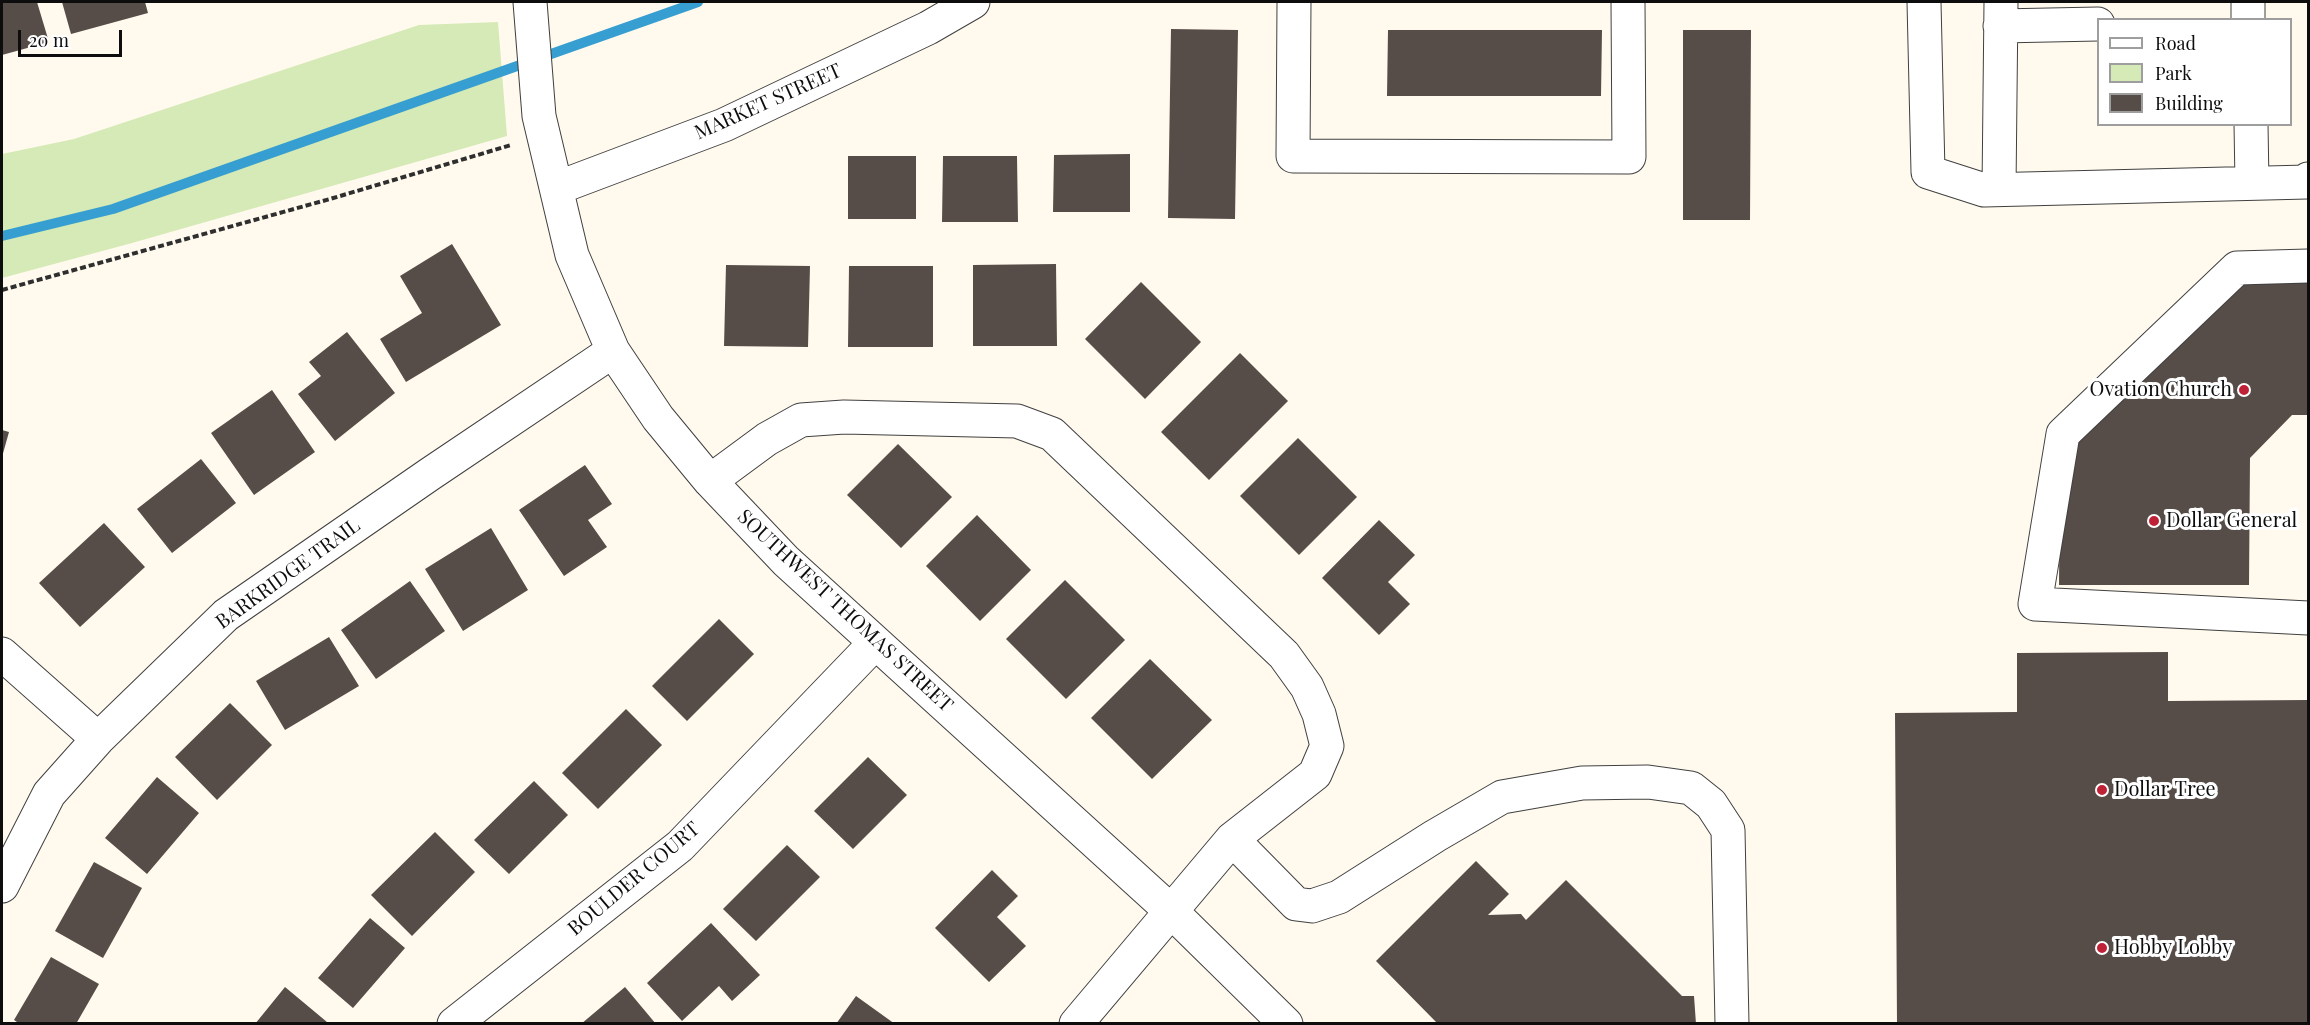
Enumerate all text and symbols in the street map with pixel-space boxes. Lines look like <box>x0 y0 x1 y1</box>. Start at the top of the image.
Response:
scale bar <box>21 18 124 56</box>
legend <box>2097 18 2292 126</box>
text: 20 m <box>29 28 69 52</box>
text: Road <box>2155 31 2196 55</box>
street label: MARKET STREET <box>691 59 845 145</box>
text: Park <box>2155 61 2192 85</box>
text: Building <box>2155 91 2223 115</box>
place label: Ovation Church <box>2090 378 2232 402</box>
marker: Ovation Church <box>2237 383 2251 397</box>
street label: SOUTHWEST THOMAS STREET <box>732 505 958 717</box>
place label: Dollar General <box>2166 509 2297 533</box>
street label: BARKRIDGE TRAIL <box>211 514 365 634</box>
marker: Dollar General <box>2147 514 2161 528</box>
place label: Dollar Tree <box>2114 778 2216 802</box>
marker: Dollar Tree <box>2095 783 2109 797</box>
street label: BOULDER COURT <box>563 817 705 941</box>
place label: Hobby Lobby <box>2114 936 2232 960</box>
marker: Hobby Lobby <box>2095 941 2109 955</box>

